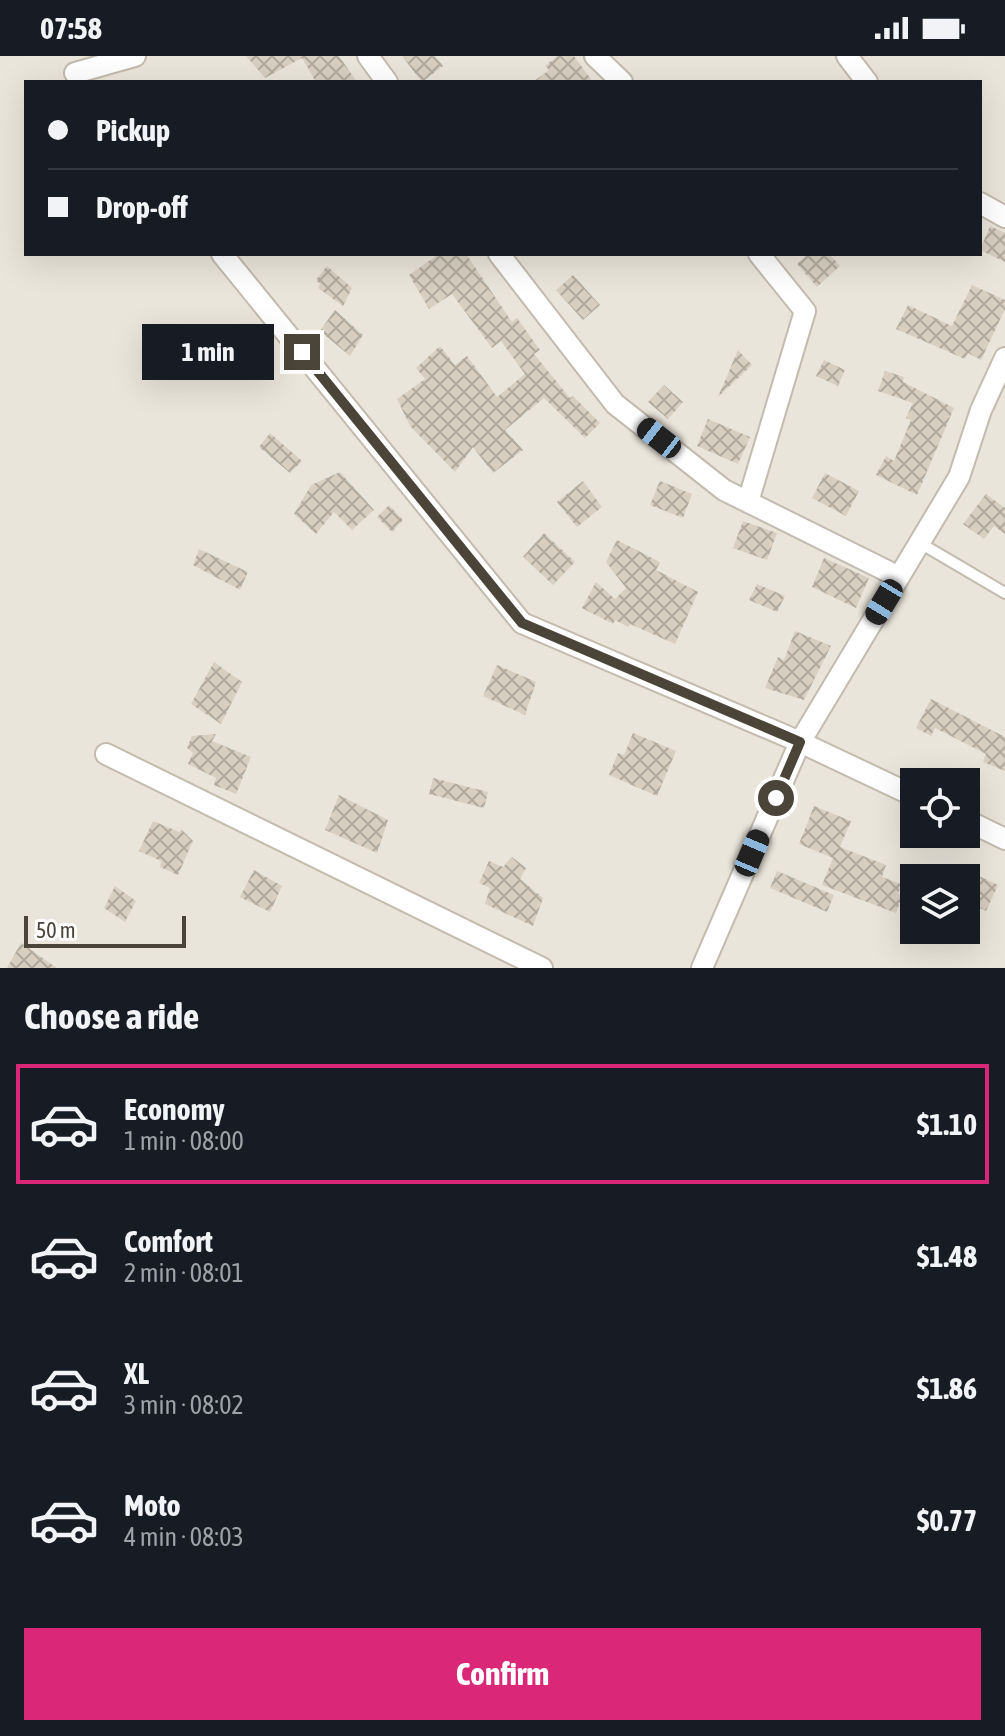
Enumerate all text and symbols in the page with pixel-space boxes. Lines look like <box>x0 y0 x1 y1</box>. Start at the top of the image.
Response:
text: 07:58 <box>40 11 102 45</box>
text: Pickup <box>96 113 170 147</box>
text: Drop-off <box>96 190 188 224</box>
callout: 1 min <box>142 324 274 380</box>
route end <box>284 334 320 370</box>
text: 1 min <box>181 337 235 367</box>
car <box>633 414 685 462</box>
car <box>861 575 907 629</box>
map controls <box>900 768 980 944</box>
button: locate <box>900 768 980 848</box>
route start <box>758 780 794 816</box>
car <box>732 826 772 880</box>
button: layers <box>900 864 980 944</box>
scale bar <box>24 912 186 948</box>
text: 50 m <box>36 917 76 943</box>
text: Choose a ride <box>24 995 199 1037</box>
icon: car <box>28 1088 100 1160</box>
text: Economy <box>124 1092 225 1126</box>
text: $1.10 <box>917 1107 977 1141</box>
text: 1 min · 08:00 <box>124 1126 244 1156</box>
icon: car <box>28 1220 100 1292</box>
text: Comfort <box>124 1224 213 1258</box>
text: $1.48 <box>917 1239 977 1273</box>
text: 2 min · 08:01 <box>124 1258 244 1288</box>
icon: car <box>28 1352 100 1424</box>
text: XL <box>124 1356 149 1390</box>
text: $1.86 <box>917 1371 977 1405</box>
text: 3 min · 08:02 <box>124 1390 244 1420</box>
icon: car <box>28 1484 100 1556</box>
text: Moto <box>124 1488 181 1522</box>
text: $0.77 <box>917 1503 977 1537</box>
text: 4 min · 08:03 <box>124 1522 244 1552</box>
button: Confirm <box>24 1628 981 1720</box>

